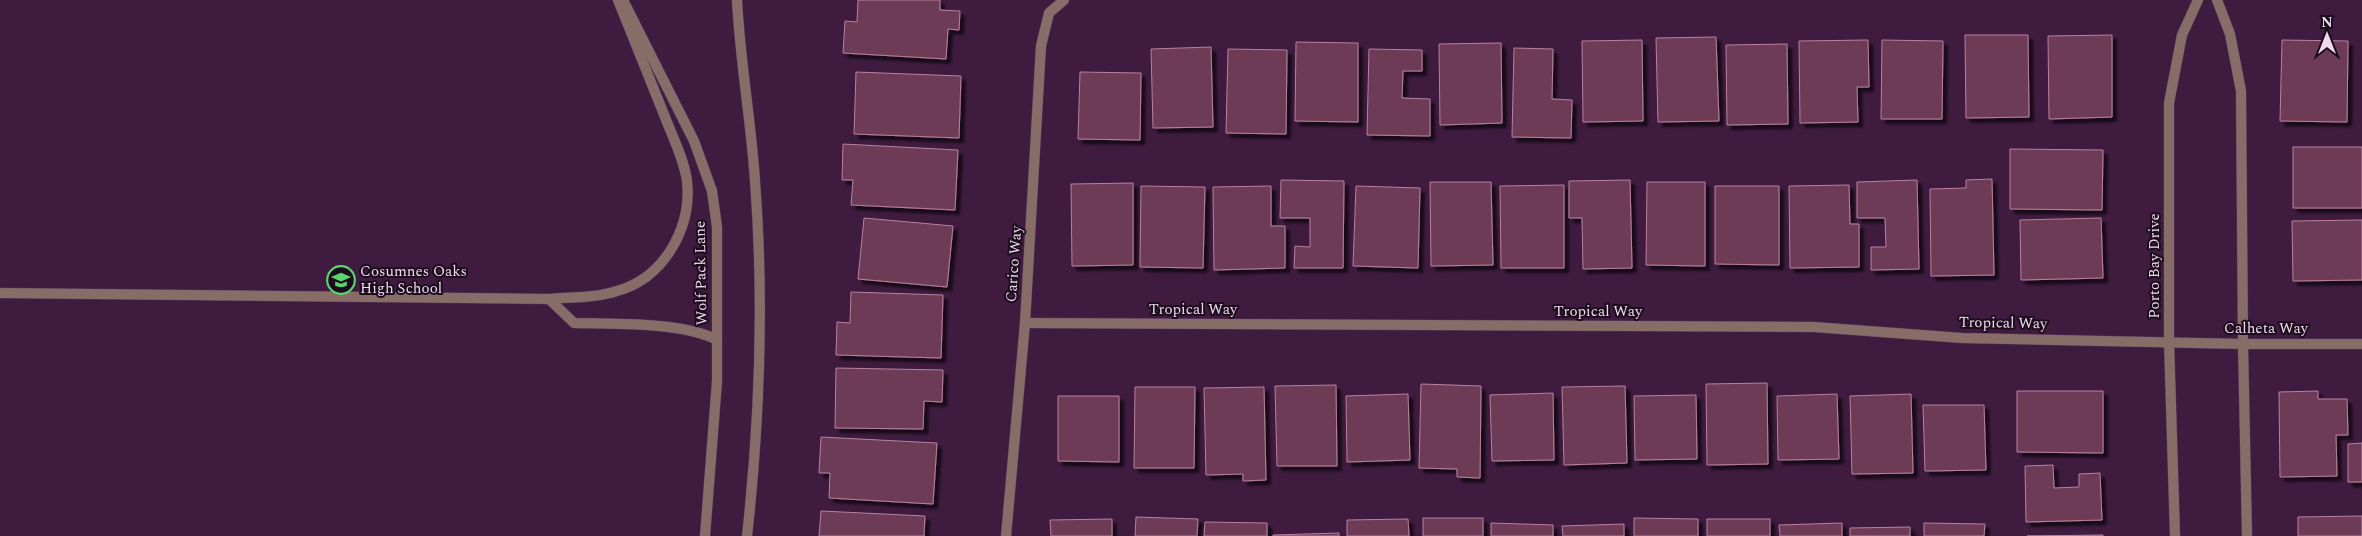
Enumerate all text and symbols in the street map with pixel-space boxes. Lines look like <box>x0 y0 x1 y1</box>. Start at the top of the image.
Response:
north arrow <box>2302 10 2352 60</box>
text: N <box>2321 12 2333 33</box>
street label: Porto Bay Drive <box>2143 213 2166 319</box>
street label: Wolf Pack Lane <box>689 221 713 325</box>
street label: Carico Way <box>1000 224 1028 303</box>
place label: Cosumnes Oaks High School <box>360 260 467 300</box>
school or university icon: Cosumnes Oaks High School <box>326 265 356 295</box>
street label: Tropical Way <box>1149 298 1238 321</box>
street label: Tropical Way <box>1554 300 1643 323</box>
street label: Tropical Way <box>1959 311 2048 335</box>
street label: Calheta Way <box>2224 317 2309 340</box>

